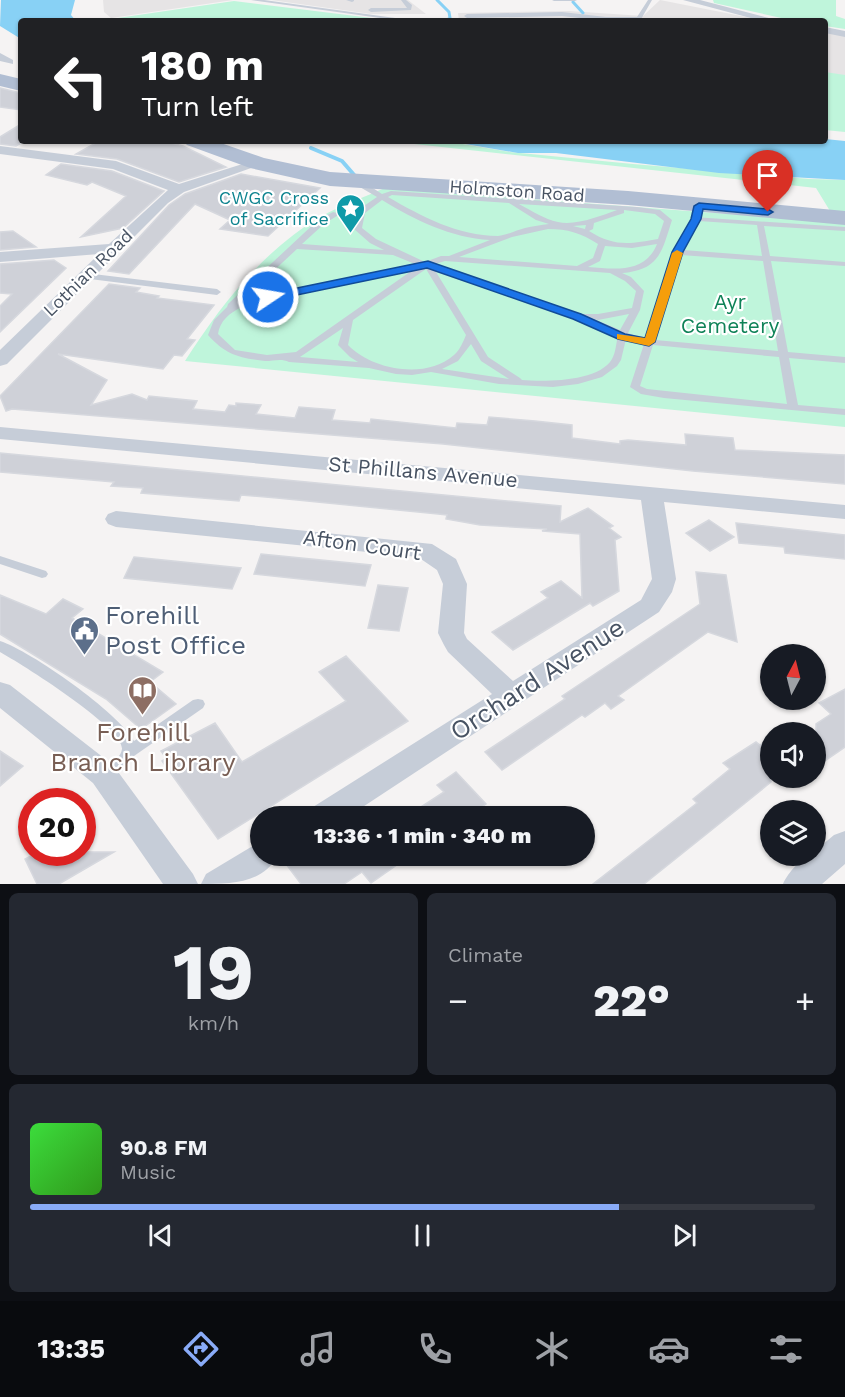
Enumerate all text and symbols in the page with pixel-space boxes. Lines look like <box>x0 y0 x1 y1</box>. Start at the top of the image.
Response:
text: 180 m <box>141 41 264 90</box>
icon: left <box>42 42 120 120</box>
text: Turn left <box>141 91 253 123</box>
pin <box>742 150 793 212</box>
icon: arrive <box>751 159 784 192</box>
street label: Holmston Road <box>449 175 585 206</box>
place label: CWGC Cross of Sacrifice <box>219 187 329 229</box>
place icon: CWGC Cross of Sacrifice <box>334 192 366 234</box>
street label: Lothian Road <box>39 225 137 320</box>
position arrow <box>236 265 300 329</box>
park label: Ayr Cemetery <box>681 289 779 338</box>
street label: St Phillans Avenue <box>327 451 519 492</box>
street label: Afton Court <box>301 524 423 565</box>
place label: Forehill Post Office <box>105 600 246 660</box>
street label: Orchard Avenue <box>444 612 630 746</box>
public building icon: Forehill Post Office <box>68 614 100 656</box>
north arrow <box>760 644 826 710</box>
map controls <box>760 644 826 866</box>
library icon: Forehill Branch Library <box>127 674 159 716</box>
place label: Forehill Branch Library <box>50 717 236 777</box>
button: sound <box>760 722 826 788</box>
speed limit sign: 20 <box>18 788 96 866</box>
button: layers <box>760 800 826 866</box>
text: 13:36 · 1 min · 340 m <box>314 823 531 848</box>
text: 19 <box>173 926 254 1018</box>
text: Climate <box>448 943 523 967</box>
text: 22° <box>593 974 670 1027</box>
text: − <box>448 981 468 1020</box>
text: + <box>795 981 815 1020</box>
text: km/h <box>188 1011 239 1035</box>
text: 90.8 FM <box>120 1135 207 1160</box>
text: Music <box>120 1160 176 1184</box>
icon: previous <box>144 1219 177 1252</box>
icon: pause <box>406 1219 439 1252</box>
icon: next <box>668 1219 701 1252</box>
icon: directions <box>180 1328 222 1370</box>
icon: music <box>297 1328 339 1370</box>
icon: phone <box>414 1328 456 1370</box>
icon: climate <box>531 1328 573 1370</box>
icon: car <box>648 1328 690 1370</box>
icon: filters <box>765 1328 807 1370</box>
text: 13:35 <box>38 1333 105 1365</box>

